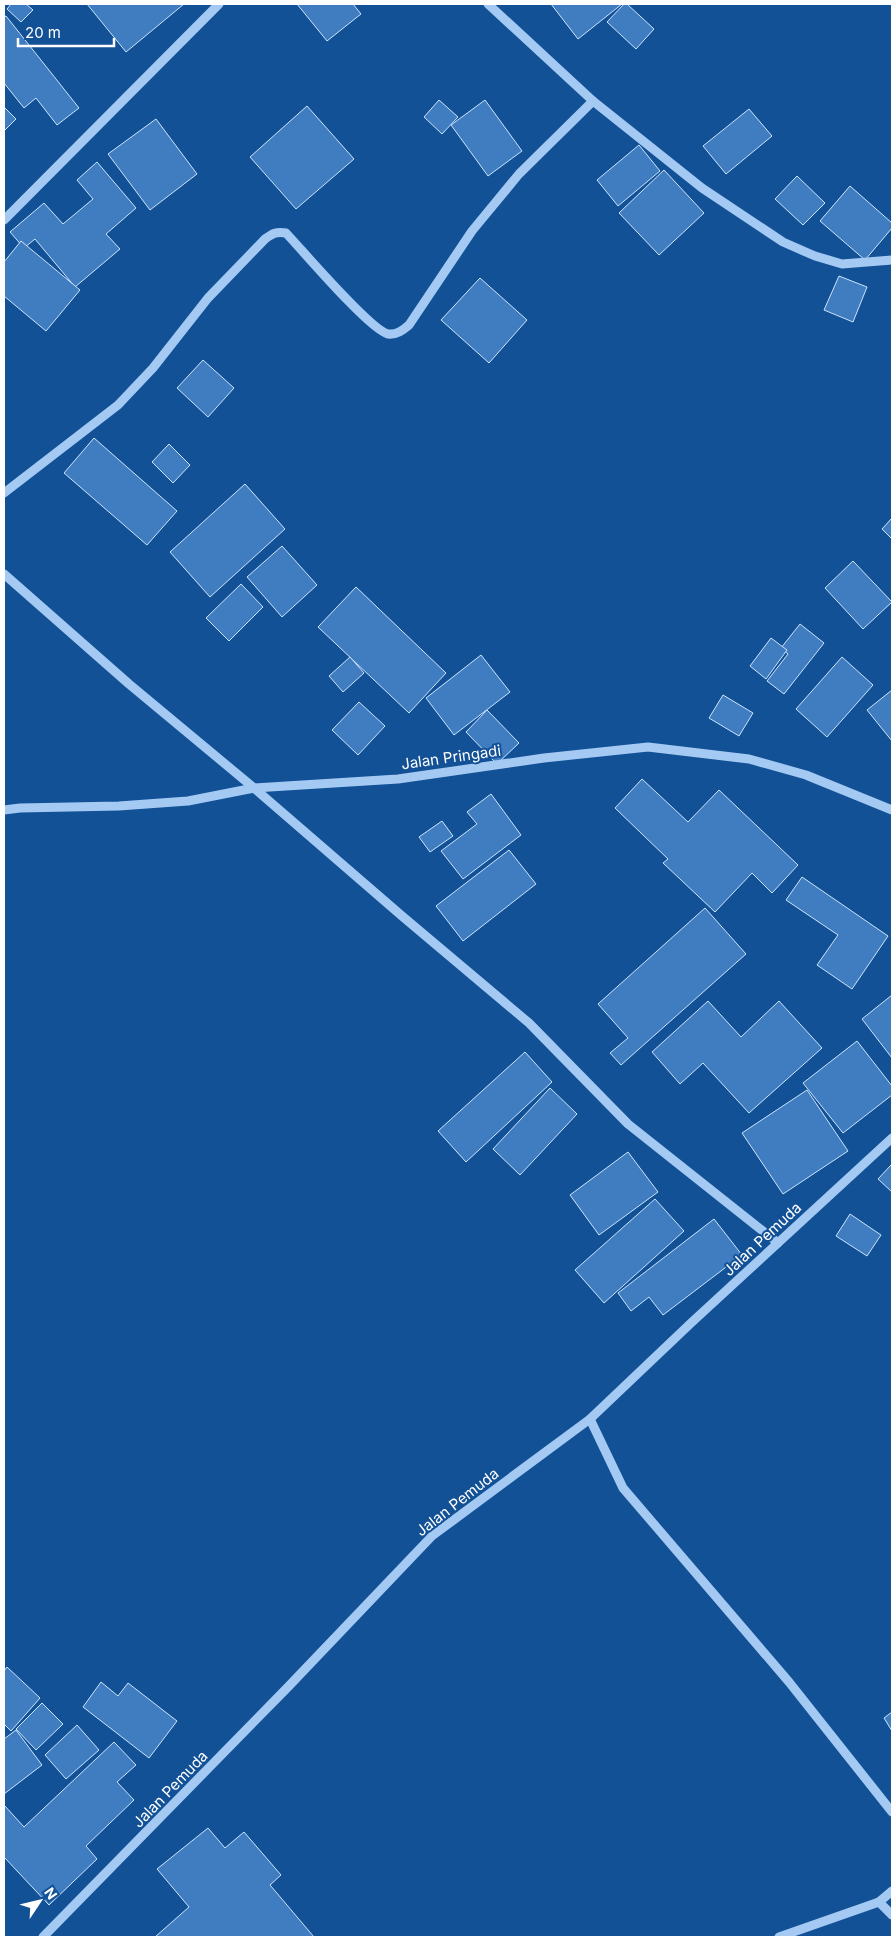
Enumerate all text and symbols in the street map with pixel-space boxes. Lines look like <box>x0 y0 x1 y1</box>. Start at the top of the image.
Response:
scale bar <box>18 15 114 47</box>
text: 20 m <box>25 23 61 42</box>
street label: Jalan Pringadi <box>400 741 502 773</box>
street label: Jalan Pemuda <box>719 1198 805 1280</box>
street label: Jalan Pemuda <box>412 1464 502 1540</box>
street label: Jalan Pemuda <box>128 1746 212 1832</box>
north arrow <box>15 1876 65 1926</box>
text: N <box>41 1884 61 1903</box>

